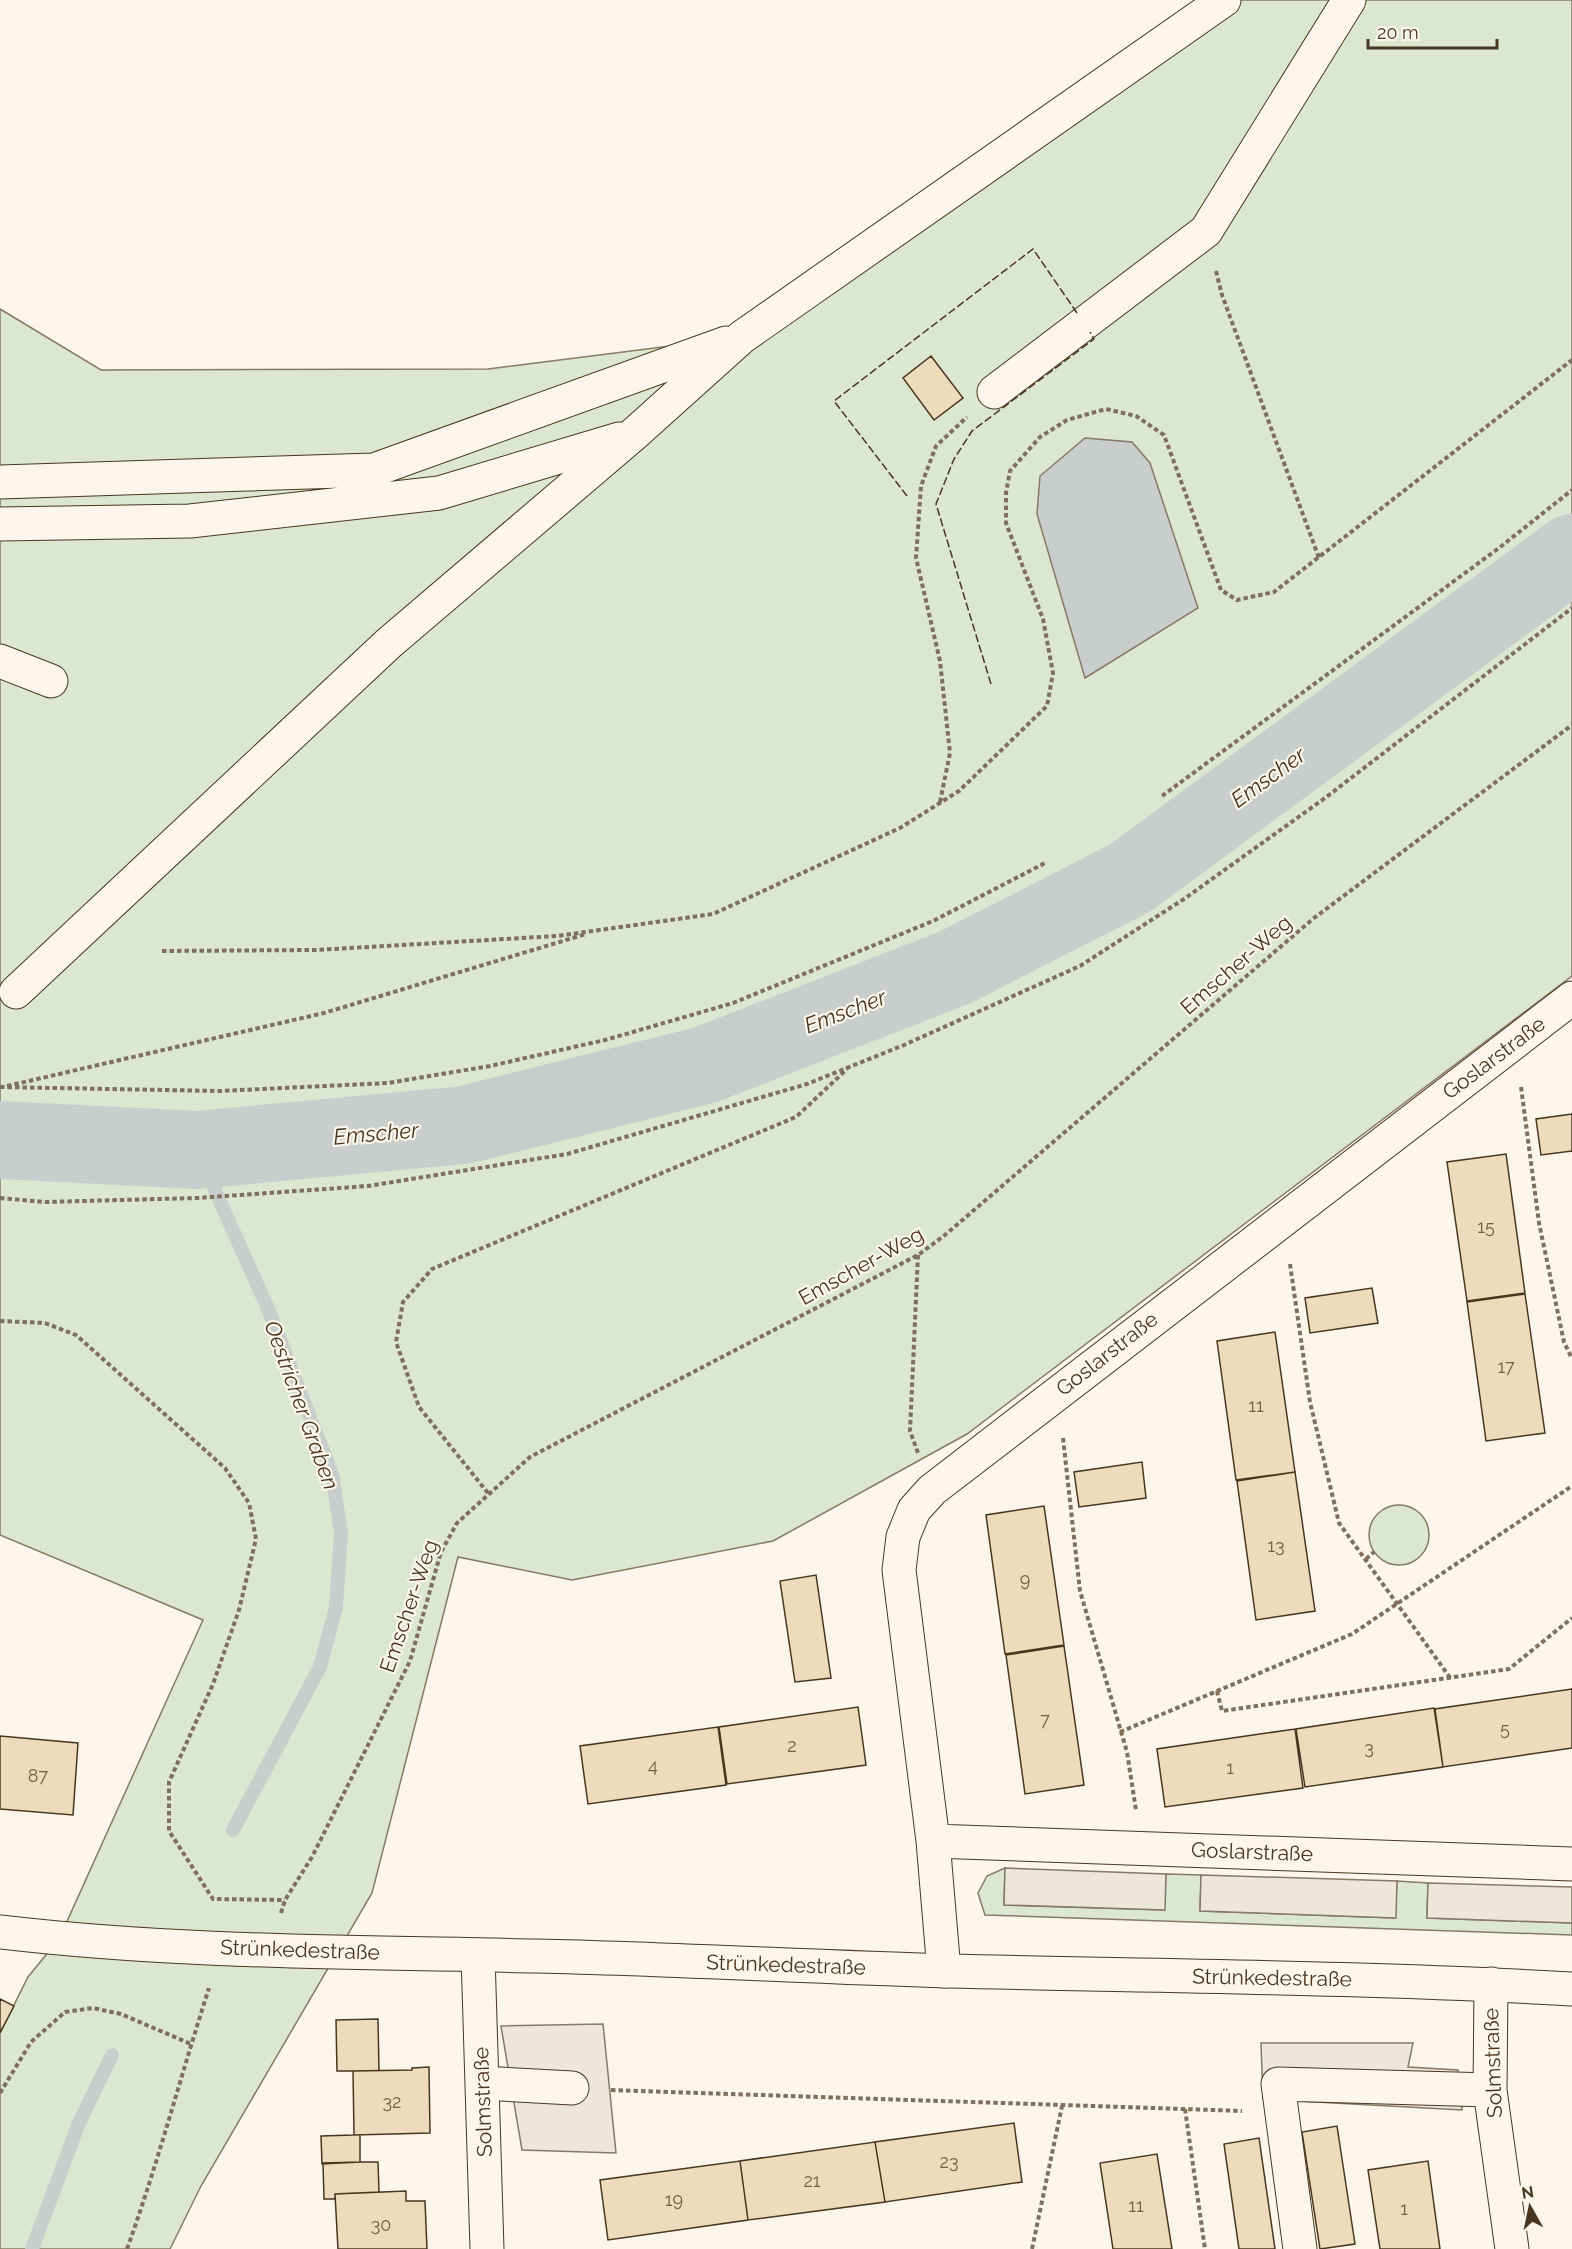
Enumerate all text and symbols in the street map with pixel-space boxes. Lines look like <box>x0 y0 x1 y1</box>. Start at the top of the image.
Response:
scale bar <box>1368 12 1497 50</box>
text: 20 m <box>1377 22 1419 43</box>
water label: Emscher <box>1226 740 1311 813</box>
street label: Emscher-Weg <box>1175 910 1296 1020</box>
water label: Emscher <box>800 983 891 1038</box>
street label: Goslarstraße <box>1437 1011 1550 1104</box>
water label: Emscher <box>332 1116 421 1150</box>
house number: 15 <box>1477 1216 1495 1237</box>
street label: Emscher-Weg <box>794 1221 928 1310</box>
street label: Goslarstraße <box>1051 1306 1162 1401</box>
water label: Oestricher Graben <box>259 1317 345 1493</box>
house number: 17 <box>1497 1356 1515 1377</box>
house number: 11 <box>1248 1395 1264 1416</box>
house number: 13 <box>1267 1535 1285 1556</box>
street label: Emscher-Weg <box>374 1536 443 1676</box>
house number: 9 <box>1020 1569 1030 1590</box>
house number: 7 <box>1040 1709 1050 1730</box>
house number: 5 <box>1500 1718 1510 1739</box>
house number: 2 <box>787 1735 797 1756</box>
house number: 3 <box>1364 1737 1374 1758</box>
house number: 4 <box>648 1755 658 1776</box>
house number: 1 <box>1226 1757 1234 1778</box>
house number: 87 <box>28 1765 49 1786</box>
street label: Goslarstraße <box>1191 1837 1313 1866</box>
street label: Strünkedestraße <box>220 1934 380 1965</box>
street label: Strünkedestraße <box>706 1949 866 1980</box>
street label: Strünkedestraße <box>1192 1964 1352 1991</box>
street label: Solmstraße <box>1478 2008 1507 2118</box>
street label: Solmstraße <box>468 2047 497 2157</box>
house number: 32 <box>383 2091 402 2112</box>
house number: 23 <box>940 2151 959 2172</box>
house number: 21 <box>803 2170 821 2191</box>
north arrow <box>1500 2177 1560 2237</box>
text: N <box>1520 2182 1535 2203</box>
house number: 19 <box>665 2189 683 2210</box>
house number: 11 <box>1128 2195 1144 2216</box>
house number: 1 <box>1400 2198 1408 2219</box>
house number: 30 <box>371 2214 391 2235</box>

